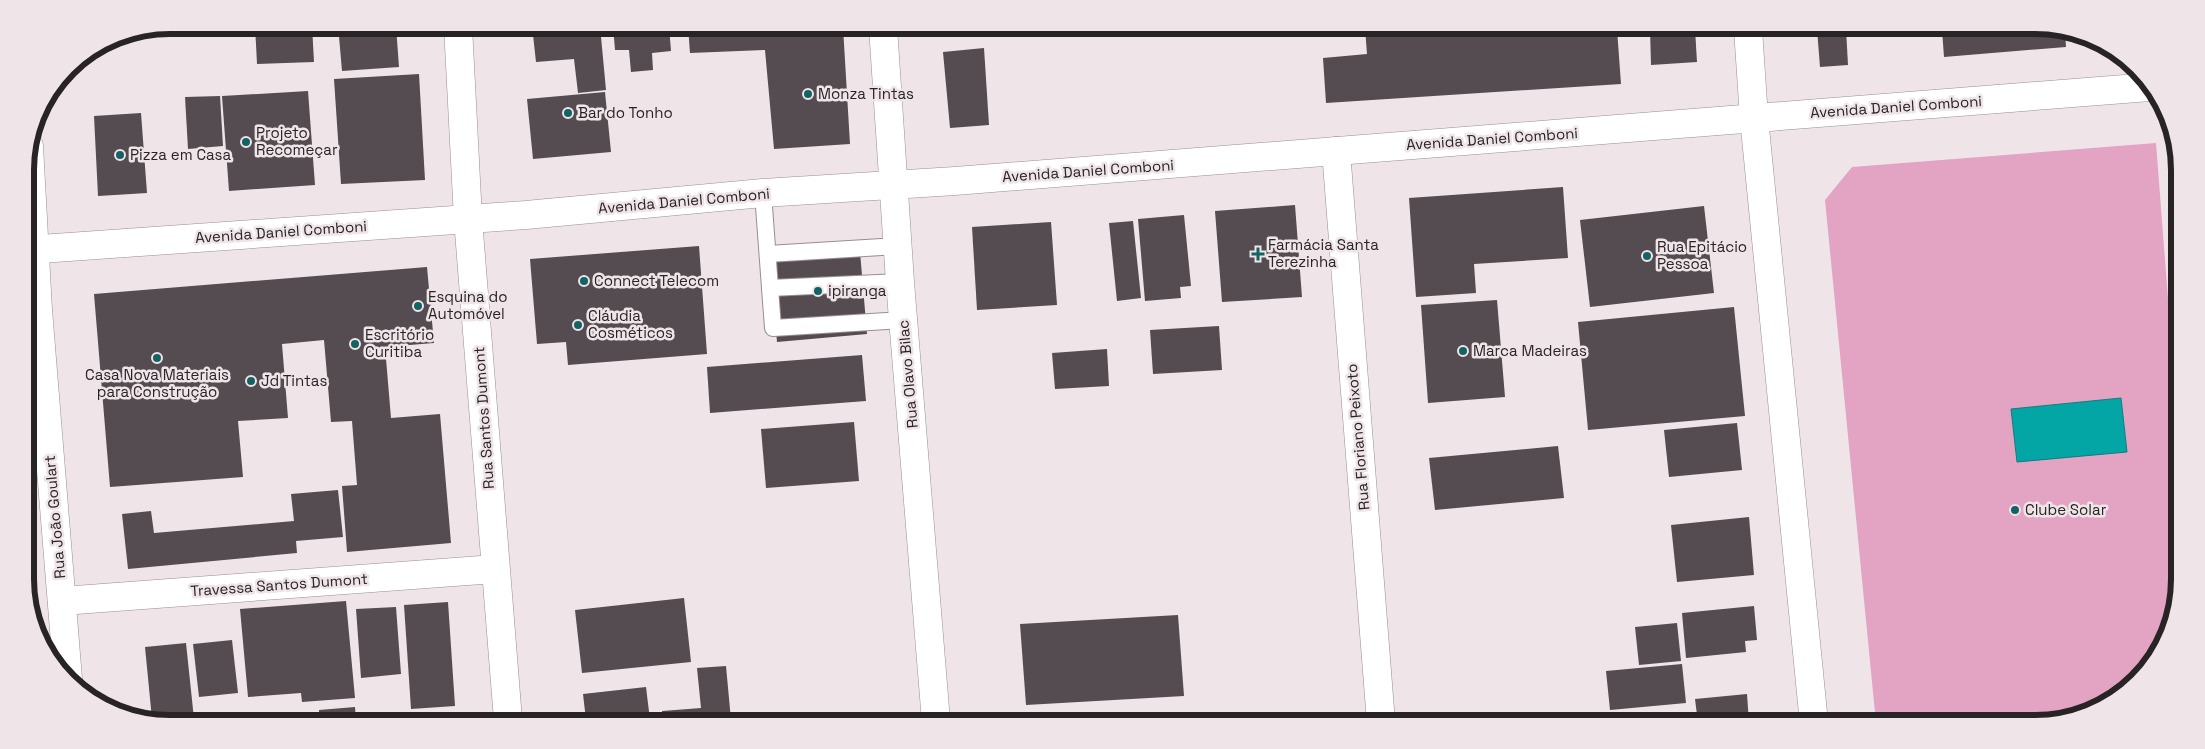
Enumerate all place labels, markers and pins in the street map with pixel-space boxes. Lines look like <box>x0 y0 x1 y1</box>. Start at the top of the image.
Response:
place label: Monza Tintas <box>818 84 914 103</box>
marker: Monza Tintas <box>802 88 814 100</box>
place label: Bar do Tonho <box>578 103 673 122</box>
marker: Bar do Tonho <box>562 107 574 119</box>
place label: Projeto Recomeçar <box>256 123 338 159</box>
marker: Projeto Recomeçar <box>240 136 252 148</box>
place label: Pizza em Casa <box>130 145 231 164</box>
marker: Pizza em Casa <box>114 149 126 161</box>
place label: Farmácia Santa Terezinha <box>1268 235 1379 271</box>
place label: Rua Epitácio Pessoa <box>1657 237 1747 273</box>
marker: Farmácia Santa Terezinha <box>1252 248 1264 260</box>
marker: Rua Epitácio Pessoa <box>1641 250 1653 262</box>
place label: Connect Telecom <box>594 271 719 290</box>
marker: Connect Telecom <box>578 275 590 287</box>
place label: ipiranga <box>828 281 887 300</box>
marker: ipiranga <box>812 285 824 297</box>
place label: Esquina do Automóvel <box>428 287 507 323</box>
marker: Esquina do Automóvel <box>412 300 424 312</box>
place label: Cláudia Cosméticos <box>588 306 673 342</box>
marker: Cláudia Cosméticos <box>572 319 584 331</box>
place label: Escritório Curitiba <box>365 325 434 361</box>
marker: Escritório Curitiba <box>349 338 361 350</box>
place label: Marca Madeiras <box>1473 341 1587 360</box>
marker: Marca Madeiras <box>1457 345 1469 357</box>
marker: Casa Nova Materiais para Construção <box>151 352 163 364</box>
place label: Casa Nova Materiais para Construção <box>85 365 229 401</box>
place label: Jd Tintas <box>261 371 327 390</box>
marker: Jd Tintas <box>245 375 257 387</box>
place label: Clube Solar <box>2025 500 2107 519</box>
marker: Clube Solar <box>2009 504 2021 516</box>

